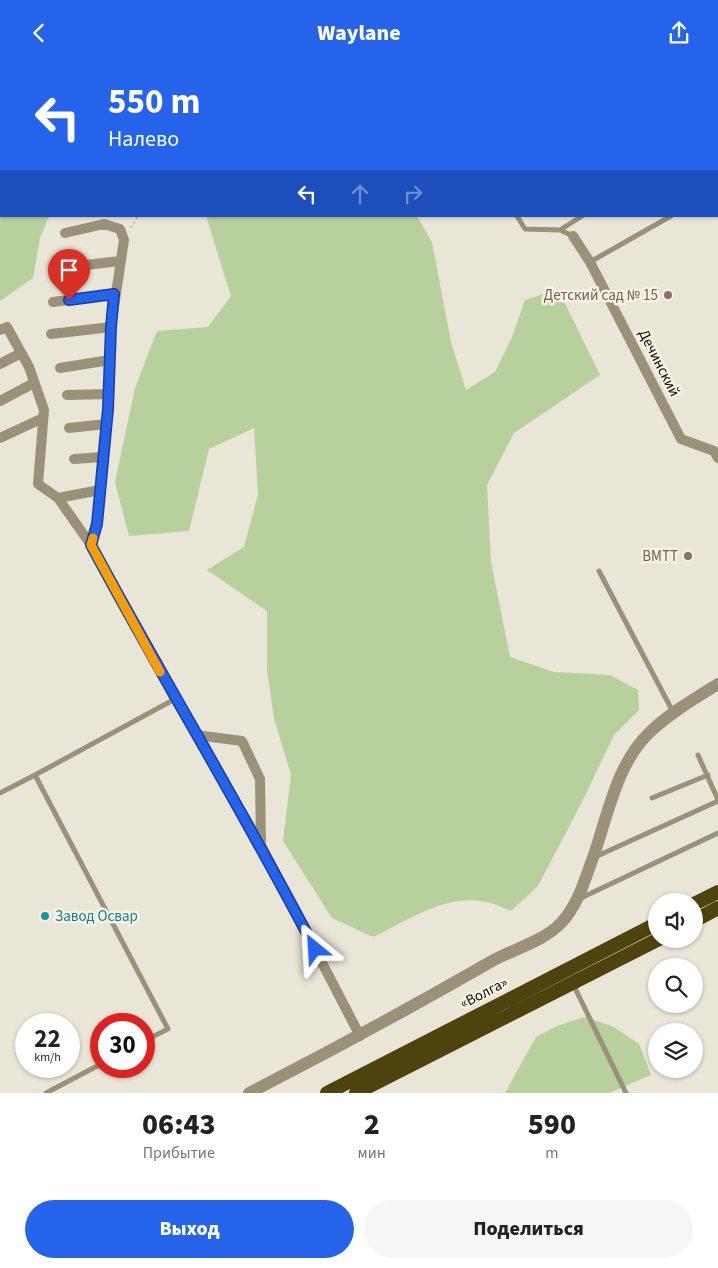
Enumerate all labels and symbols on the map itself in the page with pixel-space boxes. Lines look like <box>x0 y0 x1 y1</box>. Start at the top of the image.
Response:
pin <box>48 249 90 300</box>
place label: Детский сад № 15 <box>544 285 658 306</box>
marker: Детский сад № 15 <box>662 289 674 301</box>
street label: Дечинский <box>633 326 685 400</box>
place label: ВМТТ <box>642 546 678 567</box>
marker: ВМТТ <box>682 550 694 562</box>
place label: Завод Освар <box>55 906 138 927</box>
marker: Завод Освар <box>39 910 51 922</box>
position arrow <box>288 922 340 974</box>
street label: «Волга» <box>457 972 511 1014</box>
speed limit sign: 30 <box>90 1013 155 1078</box>

